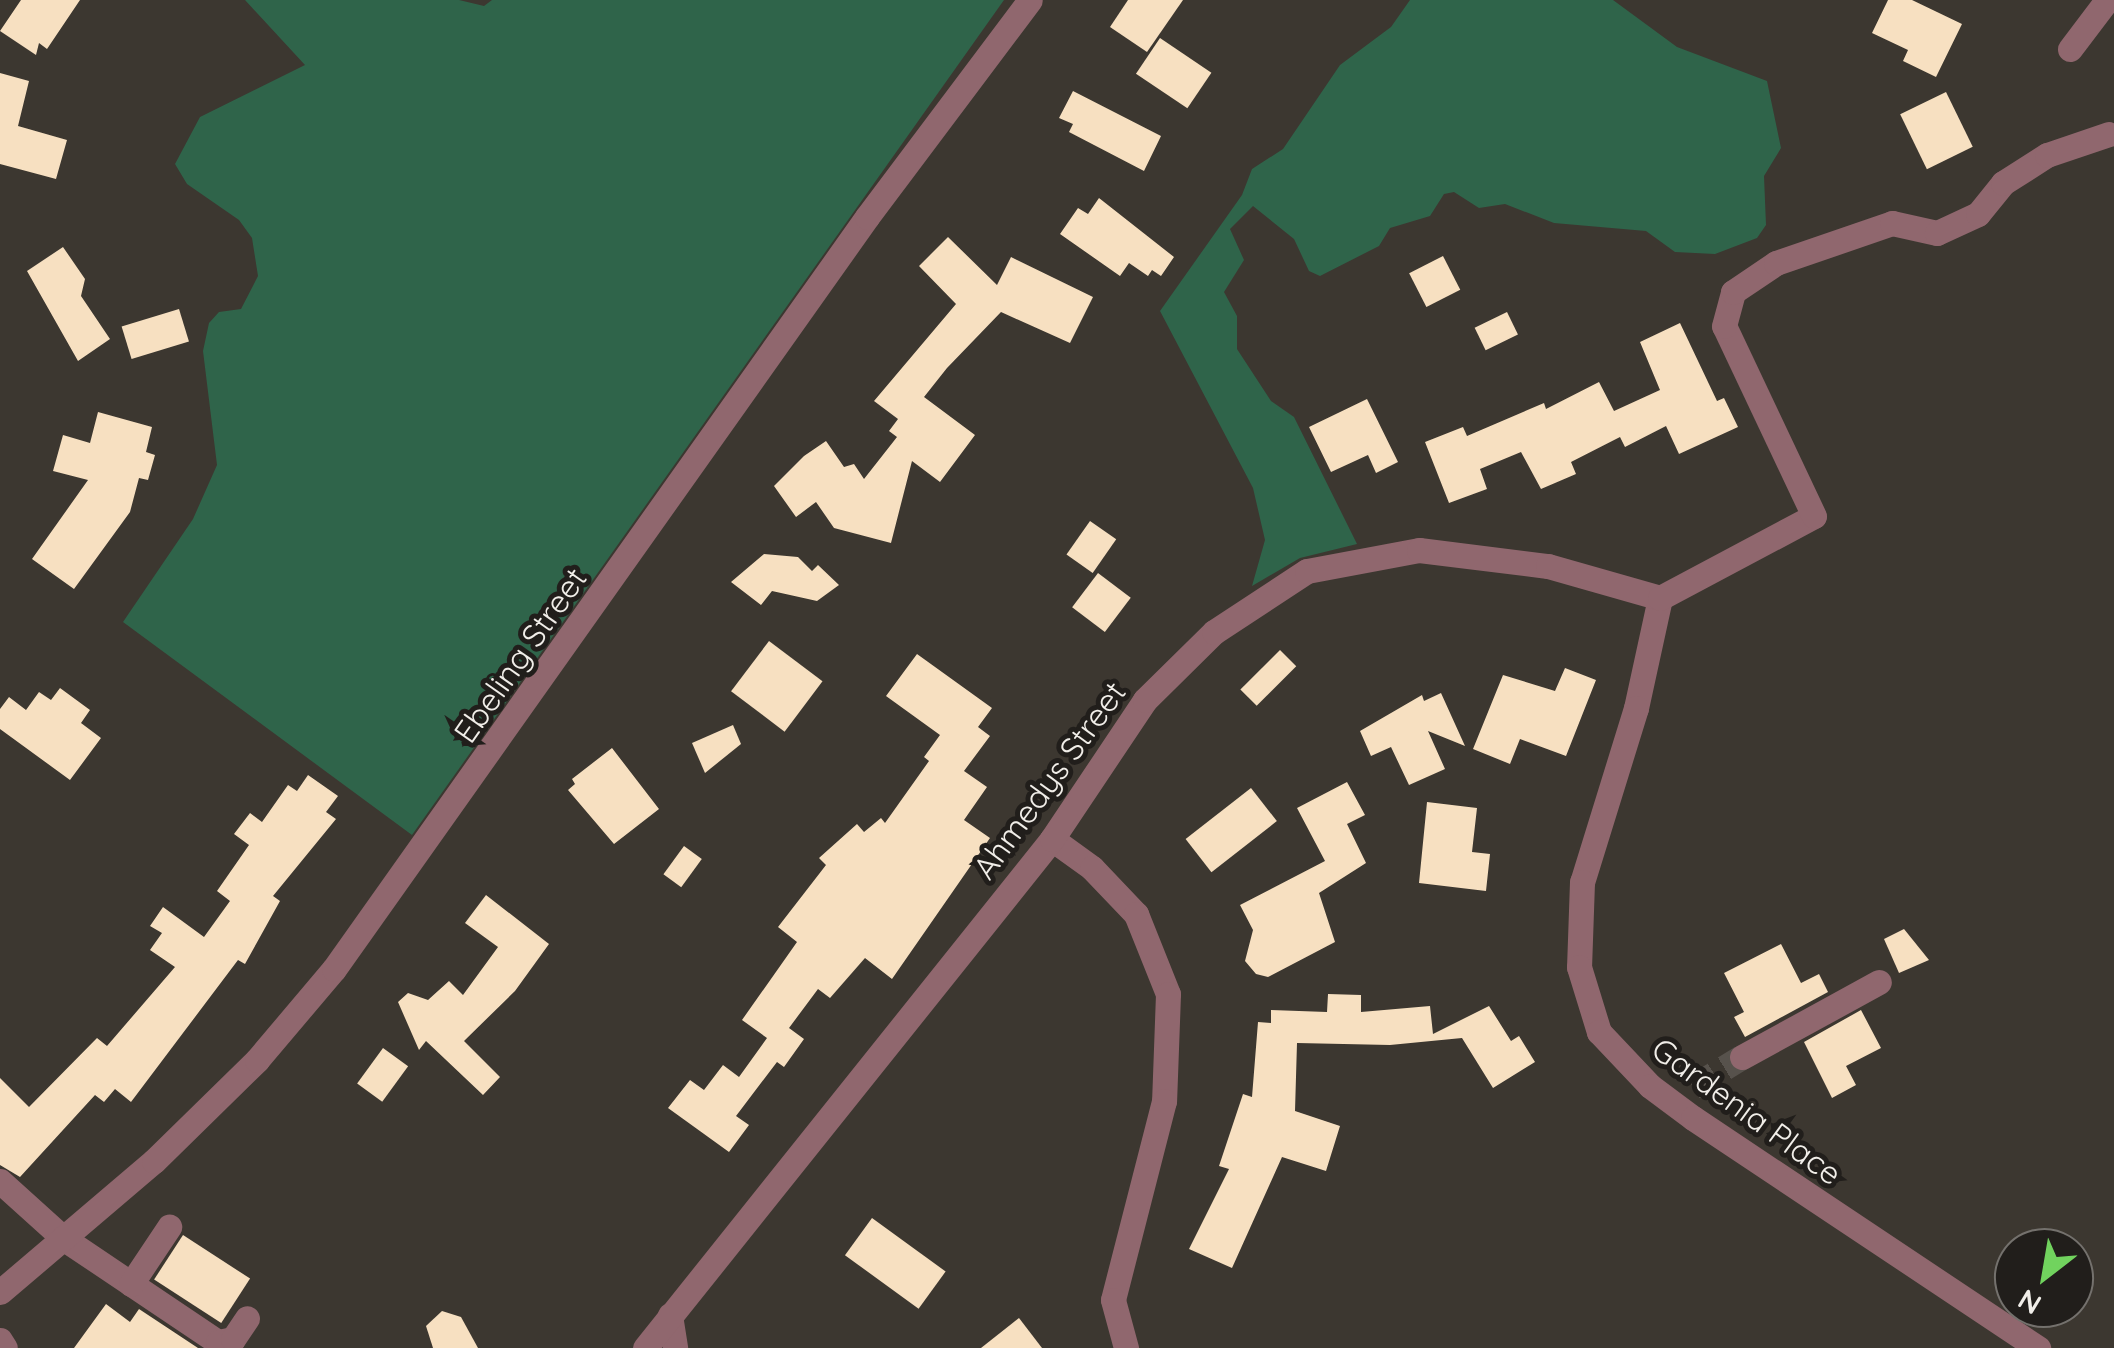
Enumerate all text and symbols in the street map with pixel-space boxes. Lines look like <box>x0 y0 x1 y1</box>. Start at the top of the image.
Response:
street label: Ebeling Street <box>446 560 594 750</box>
street label: Ahmedys Street <box>965 674 1133 886</box>
street label: Gardenia Place <box>1645 1029 1849 1193</box>
north arrow <box>1994 1228 2094 1328</box>
text: N <box>2011 1282 2047 1323</box>

